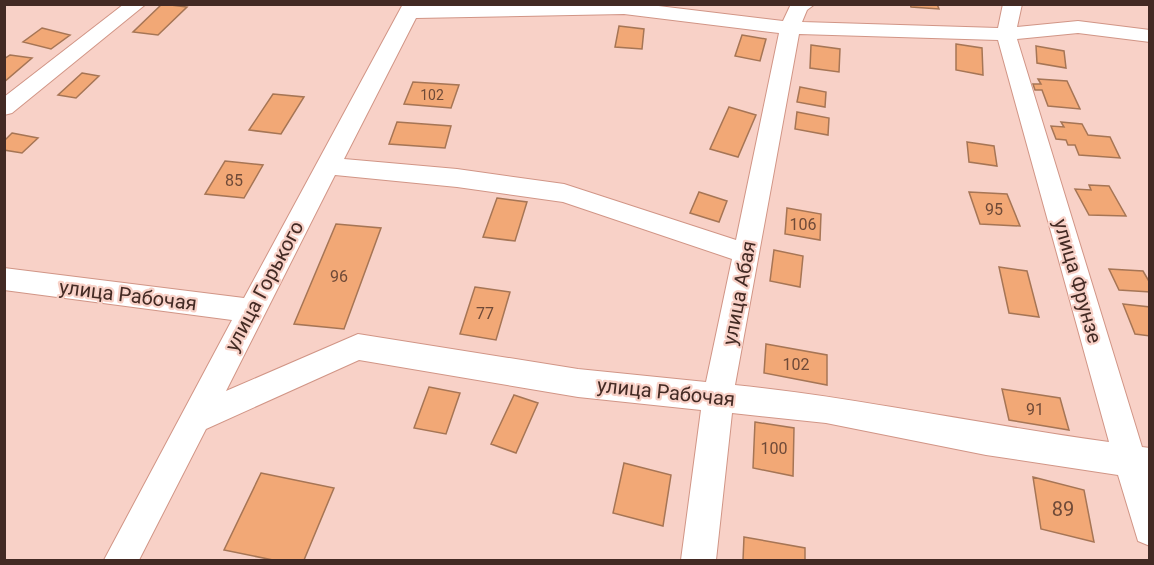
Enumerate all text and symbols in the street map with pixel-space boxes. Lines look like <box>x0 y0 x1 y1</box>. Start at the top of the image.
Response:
house number: 102 <box>420 87 444 103</box>
house number: 85 <box>225 171 243 190</box>
house number: 95 <box>985 200 1003 219</box>
house number: 106 <box>790 215 816 234</box>
street label: улица Фрунзе <box>1049 216 1107 346</box>
street label: улица Горького <box>220 217 308 355</box>
street label: улица Абая <box>717 239 761 347</box>
house number: 96 <box>330 267 348 286</box>
street label: улица Рабочая <box>58 275 198 315</box>
house number: 77 <box>476 304 494 323</box>
house number: 102 <box>783 355 809 374</box>
street label: улица Рабочая <box>596 373 736 411</box>
house number: 91 <box>1026 400 1044 419</box>
house number: 100 <box>761 439 787 458</box>
house number: 89 <box>1052 497 1074 521</box>

